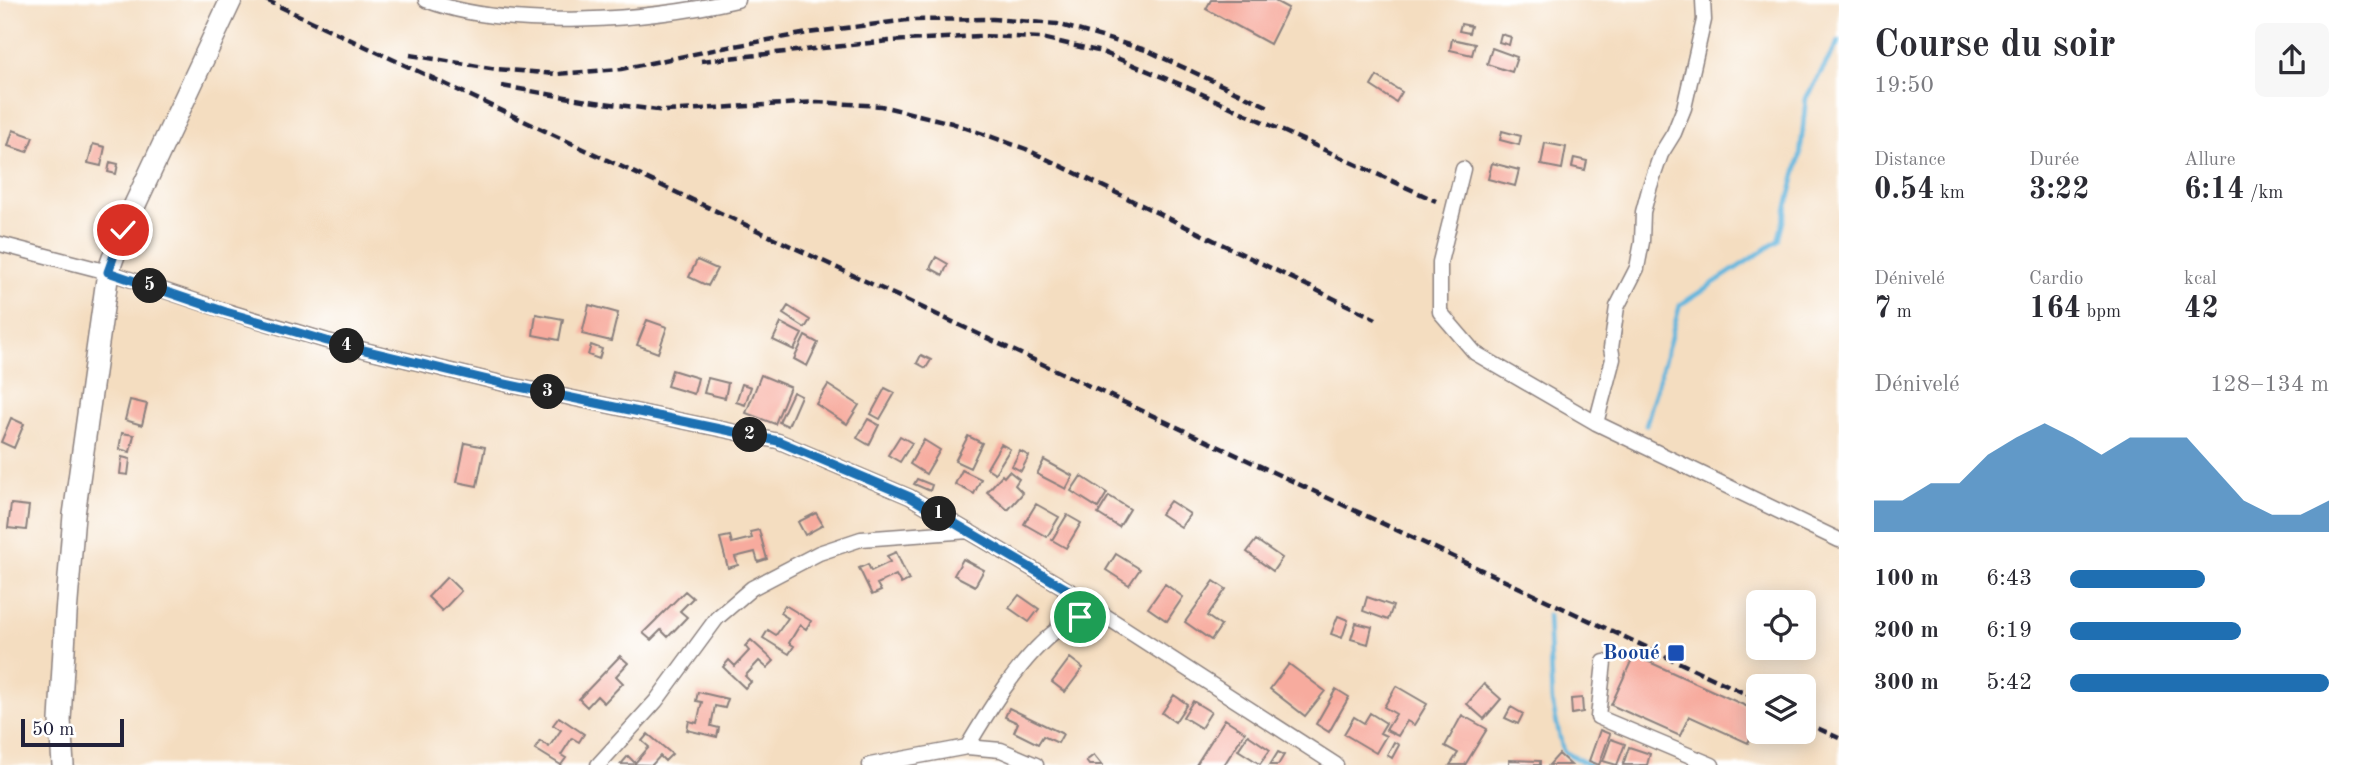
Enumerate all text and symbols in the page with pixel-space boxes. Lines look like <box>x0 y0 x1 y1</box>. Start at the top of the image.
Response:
button: share <box>2255 23 2329 97</box>
text: Course du soir <box>1874 27 2116 65</box>
text: 19:50 <box>1874 74 1934 97</box>
text: Distance <box>1874 151 1946 170</box>
text: Durée <box>2029 151 2079 170</box>
text: Allure <box>2184 151 2235 170</box>
text: 0.54 <box>1874 175 1935 205</box>
text: 3:22 <box>2029 175 2090 205</box>
text: 6:14 <box>2184 175 2245 205</box>
text: km <box>1935 184 1965 203</box>
text: /km <box>2245 184 2283 203</box>
pin <box>93 200 153 260</box>
icon: check <box>104 211 142 249</box>
pin: 5 <box>132 268 168 304</box>
text: Dénivelé <box>1874 270 1945 289</box>
text: Cardio <box>2029 270 2083 289</box>
text: kcal <box>2184 270 2217 289</box>
text: 5 <box>144 276 155 295</box>
text: 7 <box>1874 294 1891 324</box>
text: 164 <box>2029 294 2081 324</box>
text: 42 <box>2184 294 2219 324</box>
text: m <box>1891 303 1912 322</box>
text: bpm <box>2081 303 2121 322</box>
pin: 4 <box>330 328 364 364</box>
text: 4 <box>341 336 352 355</box>
text: Dénivelé <box>1874 373 1960 396</box>
text: 128–134 m <box>2210 373 2329 396</box>
pin: 3 <box>530 374 566 410</box>
text: 3 <box>542 382 553 401</box>
pin: 2 <box>732 418 768 452</box>
text: 2 <box>744 425 755 444</box>
pin: 1 <box>922 496 956 532</box>
text: 1 <box>933 504 944 523</box>
text: 100 m <box>1874 567 1939 590</box>
text: 6:43 <box>1986 567 2032 590</box>
pin <box>1050 587 1110 647</box>
map controls <box>1746 590 1816 744</box>
button: locate <box>1746 590 1816 660</box>
icon: arrive <box>1061 598 1099 636</box>
text: 200 m <box>1874 619 1939 642</box>
text: 6:19 <box>1986 619 2032 642</box>
place label: Booué <box>1602 643 1660 664</box>
marker: Booué <box>1666 643 1686 663</box>
text: 300 m <box>1874 671 1939 694</box>
text: 5:42 <box>1986 671 2032 694</box>
button: layers <box>1746 674 1816 744</box>
scale bar <box>21 716 124 748</box>
text: 50 m <box>32 721 74 740</box>

